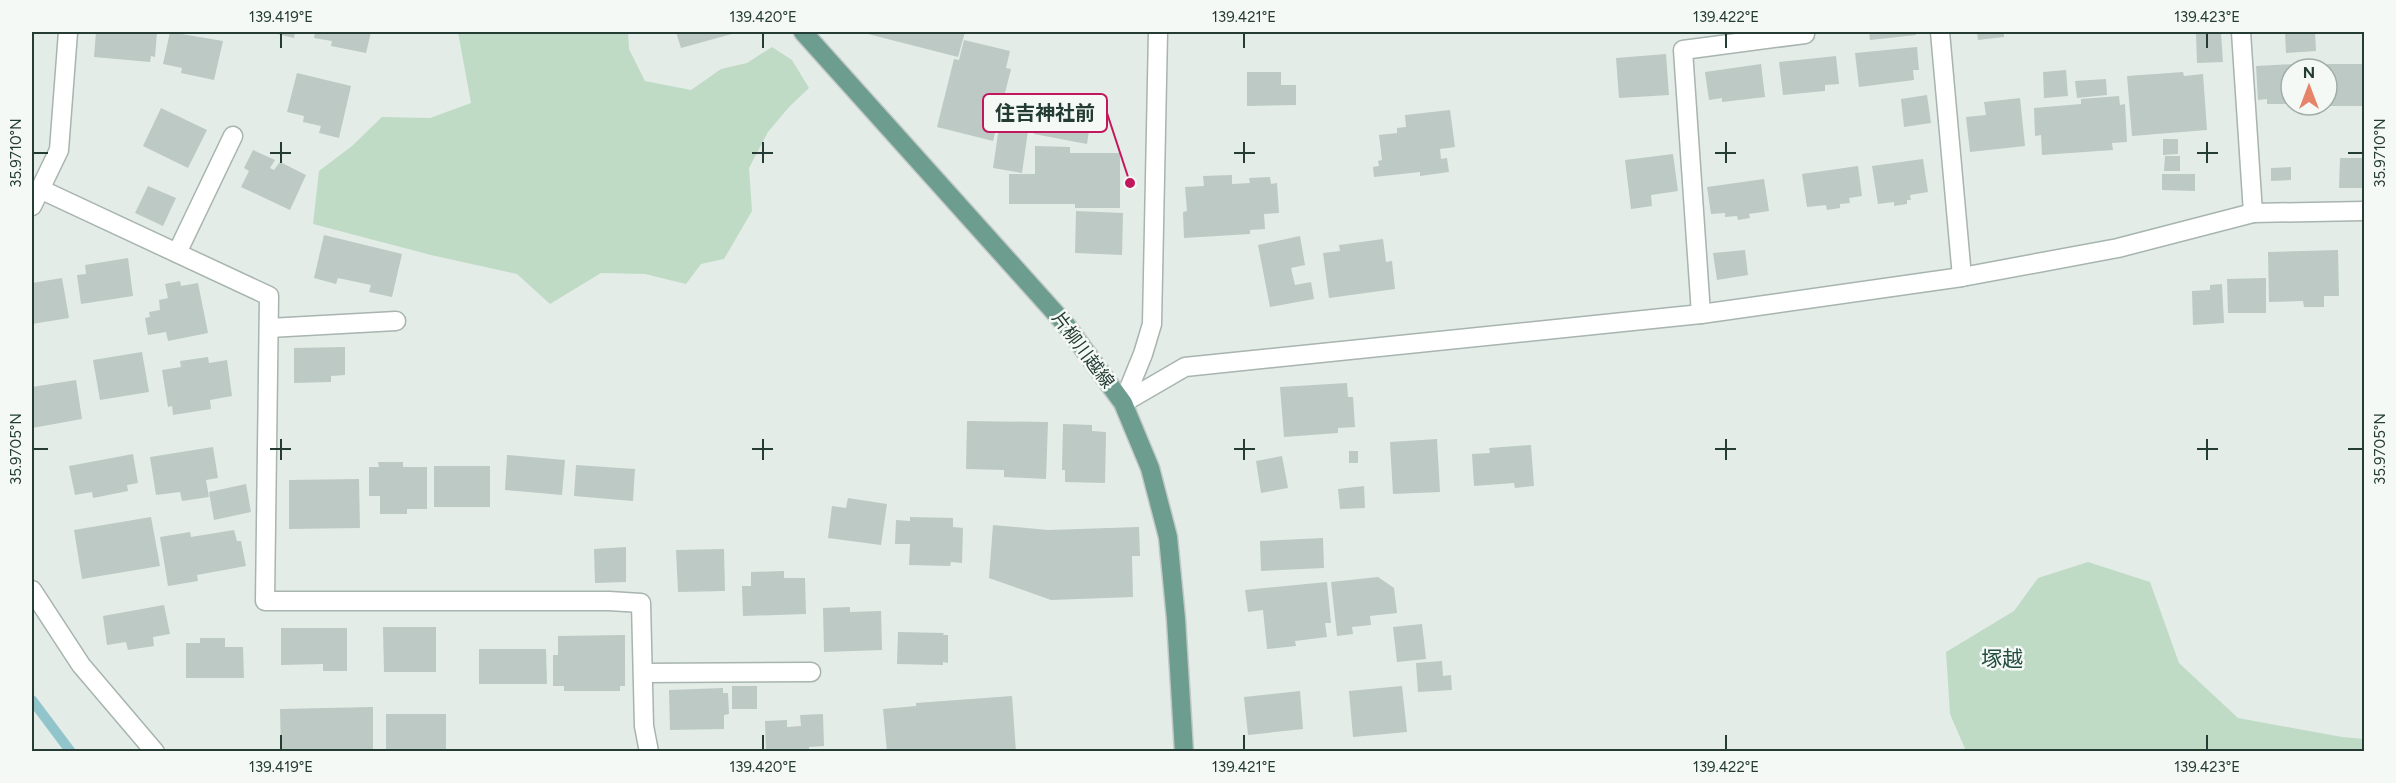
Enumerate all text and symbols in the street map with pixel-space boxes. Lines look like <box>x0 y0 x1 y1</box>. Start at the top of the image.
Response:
text: 139.419°E <box>249 8 313 26</box>
text: 139.420°E <box>729 8 797 26</box>
text: 139.421°E <box>1212 8 1276 26</box>
text: 139.422°E <box>1693 8 1759 26</box>
text: 139.423°E <box>2174 8 2240 26</box>
north arrow <box>2279 57 2339 117</box>
text: N <box>2303 63 2315 82</box>
callout: 住吉神社前 <box>983 94 1107 132</box>
text: 住吉神社前 <box>995 101 1095 125</box>
text: 35.9710°N <box>7 118 25 188</box>
text: 35.9710°N <box>2371 118 2389 188</box>
street label: 片柳川越線 <box>1047 307 1119 393</box>
text: 35.9705°N <box>7 413 25 485</box>
text: 35.9705°N <box>2371 413 2389 485</box>
district label: 塚越 <box>1981 646 2023 671</box>
text: 139.419°E <box>249 758 313 776</box>
text: 139.420°E <box>729 758 797 776</box>
text: 139.421°E <box>1212 758 1276 776</box>
text: 139.422°E <box>1693 758 1759 776</box>
text: 139.423°E <box>2174 758 2240 776</box>

